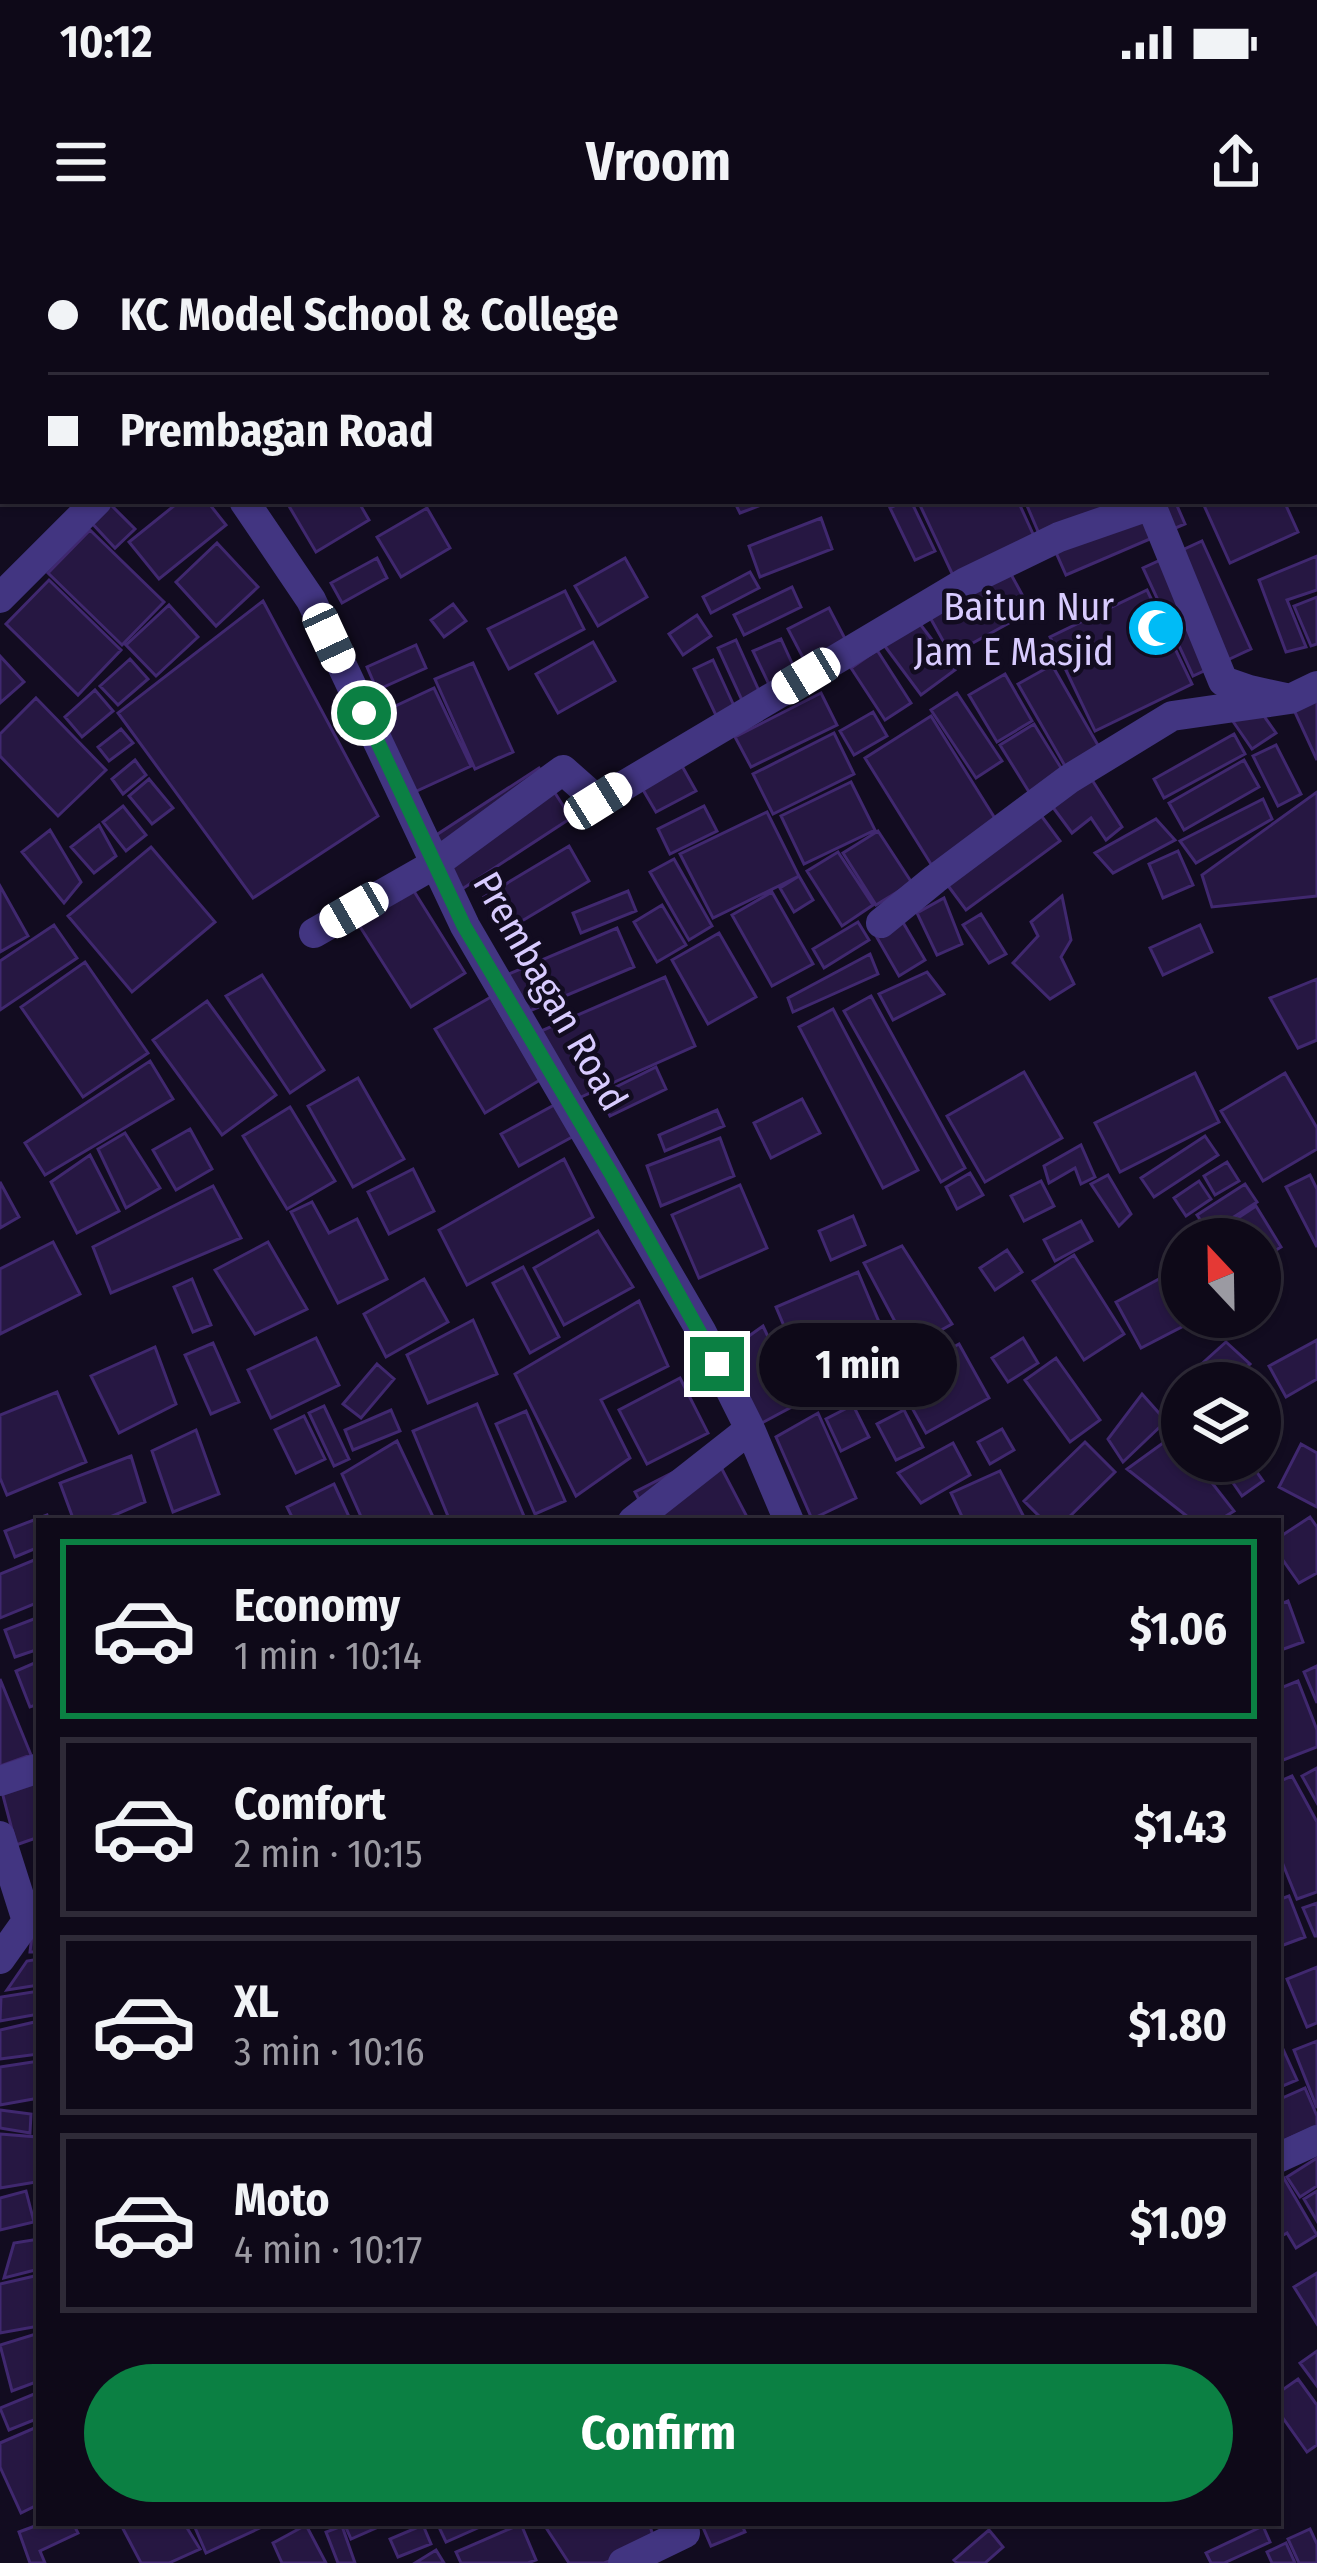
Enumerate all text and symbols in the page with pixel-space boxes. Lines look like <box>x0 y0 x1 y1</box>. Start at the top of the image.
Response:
text: 10:12 <box>60 15 152 69</box>
icon: menu <box>48 129 114 195</box>
icon: share <box>1203 129 1269 195</box>
text: Vroom <box>586 130 731 194</box>
text: KC Model School & College <box>120 288 619 342</box>
text: Prembagan Road <box>120 404 434 458</box>
place label: Baitun Nur Jam E Masjid <box>914 584 1114 675</box>
mosque icon: Baitun Nur Jam E Masjid <box>1125 597 1187 659</box>
car <box>297 598 361 678</box>
car <box>766 642 846 710</box>
route start <box>337 686 391 740</box>
car <box>558 767 638 835</box>
street label: Prembagan Road <box>463 864 637 1119</box>
car <box>314 876 394 944</box>
north arrow <box>1161 1218 1281 1338</box>
map controls <box>1161 1218 1281 1482</box>
callout: 1 min <box>759 1322 957 1406</box>
route end <box>690 1337 744 1391</box>
text: 1 min <box>816 1342 900 1388</box>
button: layers <box>1161 1362 1281 1482</box>
icon: car <box>90 1575 198 1683</box>
text: Economy <box>234 1579 400 1633</box>
text: $1.06 <box>1129 1602 1227 1656</box>
text: 1 min · 10:14 <box>234 1633 422 1679</box>
icon: car <box>90 1773 198 1881</box>
text: Comfort <box>234 1777 386 1831</box>
text: $1.43 <box>1134 1800 1227 1854</box>
text: 2 min · 10:15 <box>234 1831 423 1877</box>
icon: car <box>90 1971 198 2079</box>
text: XL <box>234 1975 279 2029</box>
text: $1.80 <box>1129 1998 1227 2052</box>
text: 3 min · 10:16 <box>234 2029 424 2075</box>
icon: car <box>90 2169 198 2277</box>
text: Moto <box>234 2173 330 2227</box>
text: $1.09 <box>1130 2196 1227 2250</box>
text: 4 min · 10:17 <box>234 2227 422 2273</box>
button: Confirm <box>84 2364 1233 2502</box>

